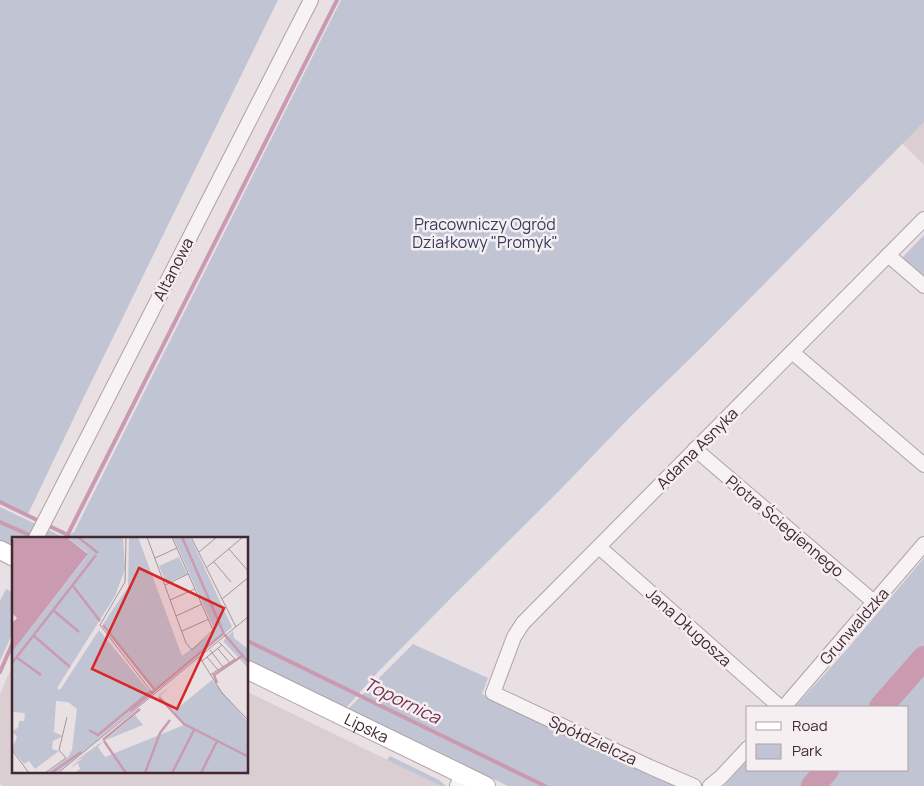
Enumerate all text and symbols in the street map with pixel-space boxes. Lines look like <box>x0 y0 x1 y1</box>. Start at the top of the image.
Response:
park label: Pracowniczy Ogród Działkowy "Promyk" <box>412 213 558 253</box>
street label: Altanowa <box>148 234 198 304</box>
street label: Adama Asnyka <box>651 402 743 494</box>
street label: Piotra Ściegiennego <box>721 470 849 582</box>
inset map <box>12 537 249 774</box>
street label: Jana Długosza <box>641 583 737 671</box>
street label: Grunwaldzka <box>814 583 894 669</box>
water label: Topornica <box>360 671 446 729</box>
legend <box>746 706 909 771</box>
street label: Lipska <box>341 708 392 748</box>
street label: Spółdzielcza <box>545 710 641 770</box>
text: Road <box>792 715 828 736</box>
text: Park <box>792 740 822 761</box>

